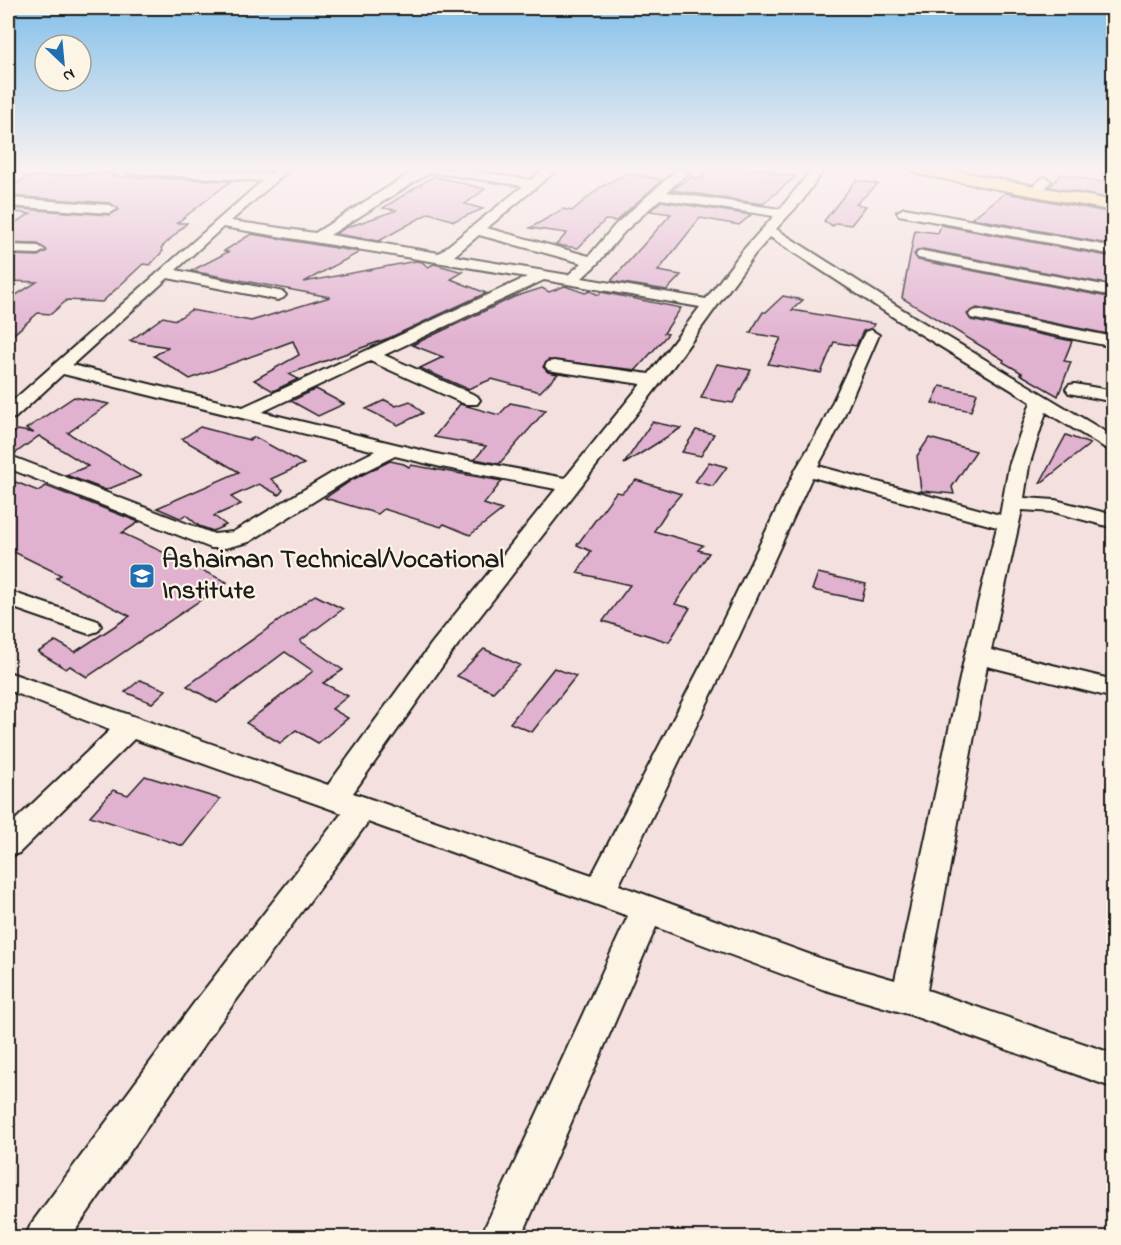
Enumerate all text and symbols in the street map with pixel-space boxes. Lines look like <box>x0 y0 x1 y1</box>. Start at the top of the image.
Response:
north arrow <box>33 33 93 93</box>
text: N <box>58 62 79 88</box>
place label: Ashaiman Technical/Vocational Institute <box>162 541 504 611</box>
school or university icon: Ashaiman Technical/Vocational Institute <box>127 561 157 591</box>

